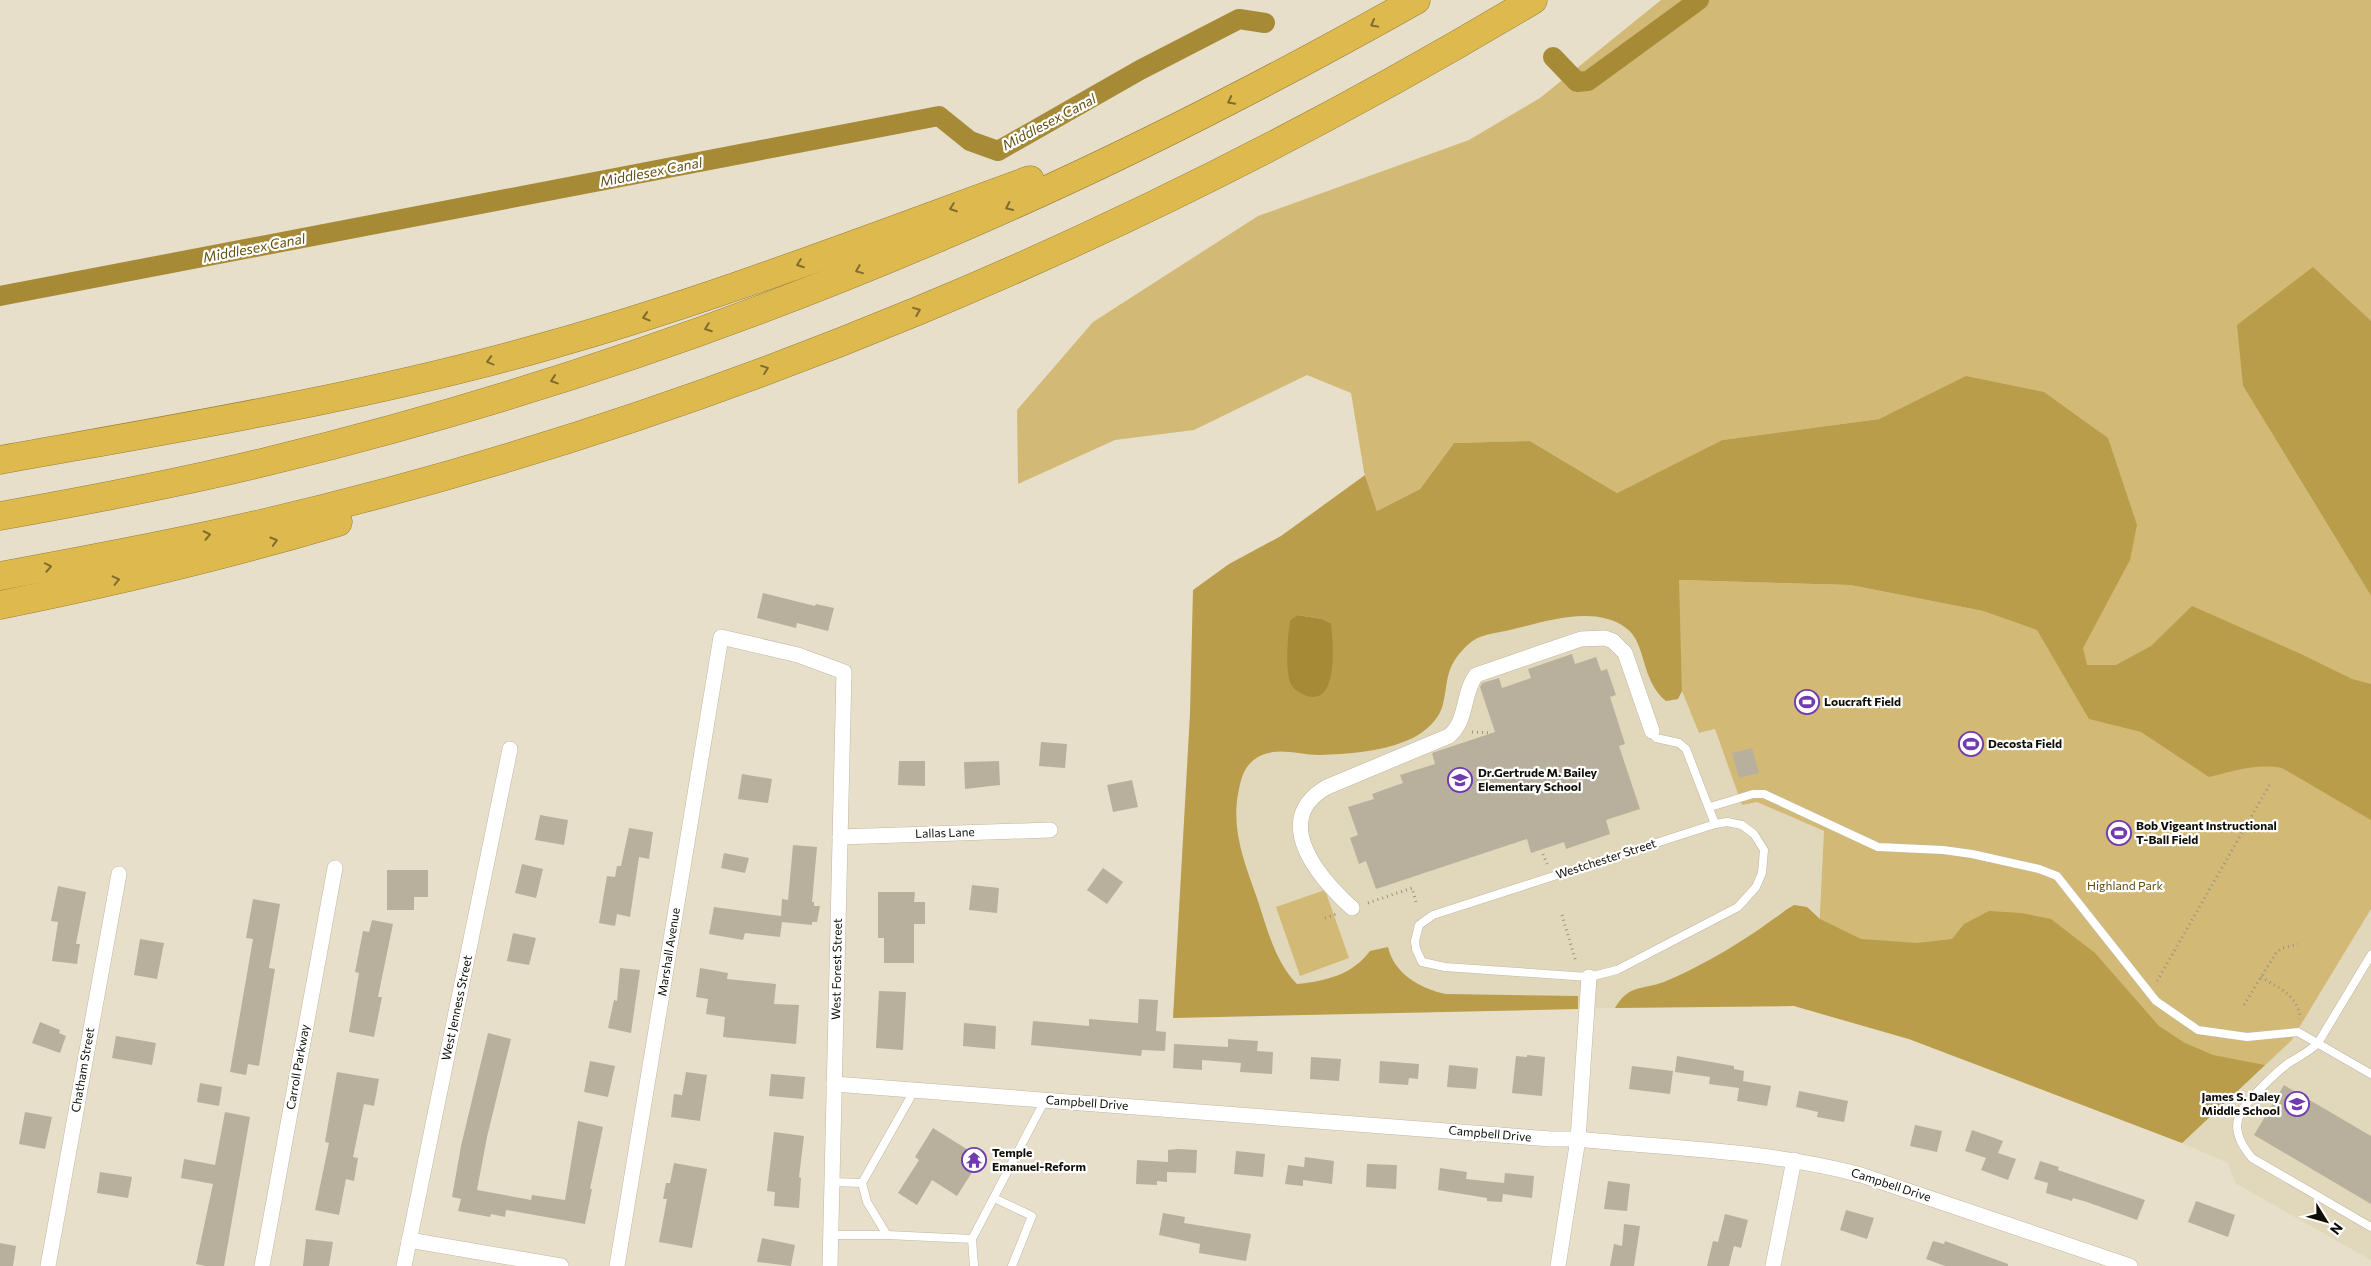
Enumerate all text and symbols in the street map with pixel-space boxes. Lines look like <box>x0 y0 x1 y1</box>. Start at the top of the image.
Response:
one-way arrow <box>1370 18 1379 28</box>
water label: Middlesex Canal <box>999 89 1099 153</box>
one-way arrow <box>1227 95 1236 105</box>
water label: Middlesex Canal <box>598 153 704 190</box>
one-way arrow <box>1005 201 1014 212</box>
one-way arrow <box>949 202 957 212</box>
water label: Middlesex Canal <box>201 229 307 266</box>
one-way arrow <box>796 258 805 268</box>
one-way arrow <box>855 264 864 274</box>
one-way arrow <box>912 306 921 317</box>
one-way arrow <box>643 311 651 321</box>
one-way arrow <box>704 322 712 332</box>
one-way arrow <box>487 356 495 366</box>
one-way arrow <box>760 365 769 375</box>
one-way arrow <box>550 374 558 384</box>
one-way arrow <box>203 530 212 541</box>
one-way arrow <box>269 536 278 547</box>
one-way arrow <box>44 562 52 573</box>
one-way arrow <box>112 575 121 586</box>
sports icon: Loucraft Field <box>1794 689 1820 715</box>
place label: Loucraft Field <box>1824 694 1901 708</box>
sports icon: Decosta Field <box>1958 731 1984 757</box>
place label: Decosta Field <box>1988 736 2062 750</box>
place label: Dr.Gertrude M. Bailey Elementary School <box>1478 765 1598 793</box>
school or university icon: Dr.Gertrude M. Bailey Elementary School <box>1447 767 1473 793</box>
place label: Bob Vigeant Instructional T-Ball Field <box>2136 818 2277 846</box>
sports icon: Bob Vigeant Instructional T-Ball Field <box>2106 820 2132 846</box>
street label: Lallas Lane <box>915 824 975 840</box>
street label: Westchester Street <box>1554 835 1658 881</box>
park label: Highland Park <box>2087 878 2163 892</box>
street label: Marshall Avenue <box>654 907 682 997</box>
street label: West Forest Street <box>828 918 844 1020</box>
street label: West Jenness Street <box>438 954 475 1062</box>
street label: Carroll Parkway <box>283 1023 311 1111</box>
street label: Chatham Street <box>68 1026 96 1113</box>
place label: James S. Daley Middle School <box>2201 1089 2280 1117</box>
school or university icon: James S. Daley Middle School <box>2284 1091 2310 1117</box>
street label: Campbell Drive <box>1045 1092 1129 1112</box>
street label: Campbell Drive <box>1448 1122 1532 1144</box>
place label: Temple Emanuel-Reform <box>992 1145 1086 1173</box>
temple icon: Temple Emanuel-Reform <box>961 1147 987 1173</box>
street label: Campbell Drive <box>1850 1165 1933 1204</box>
north arrow <box>2301 1196 2351 1246</box>
text: N <box>2327 1220 2347 1238</box>

